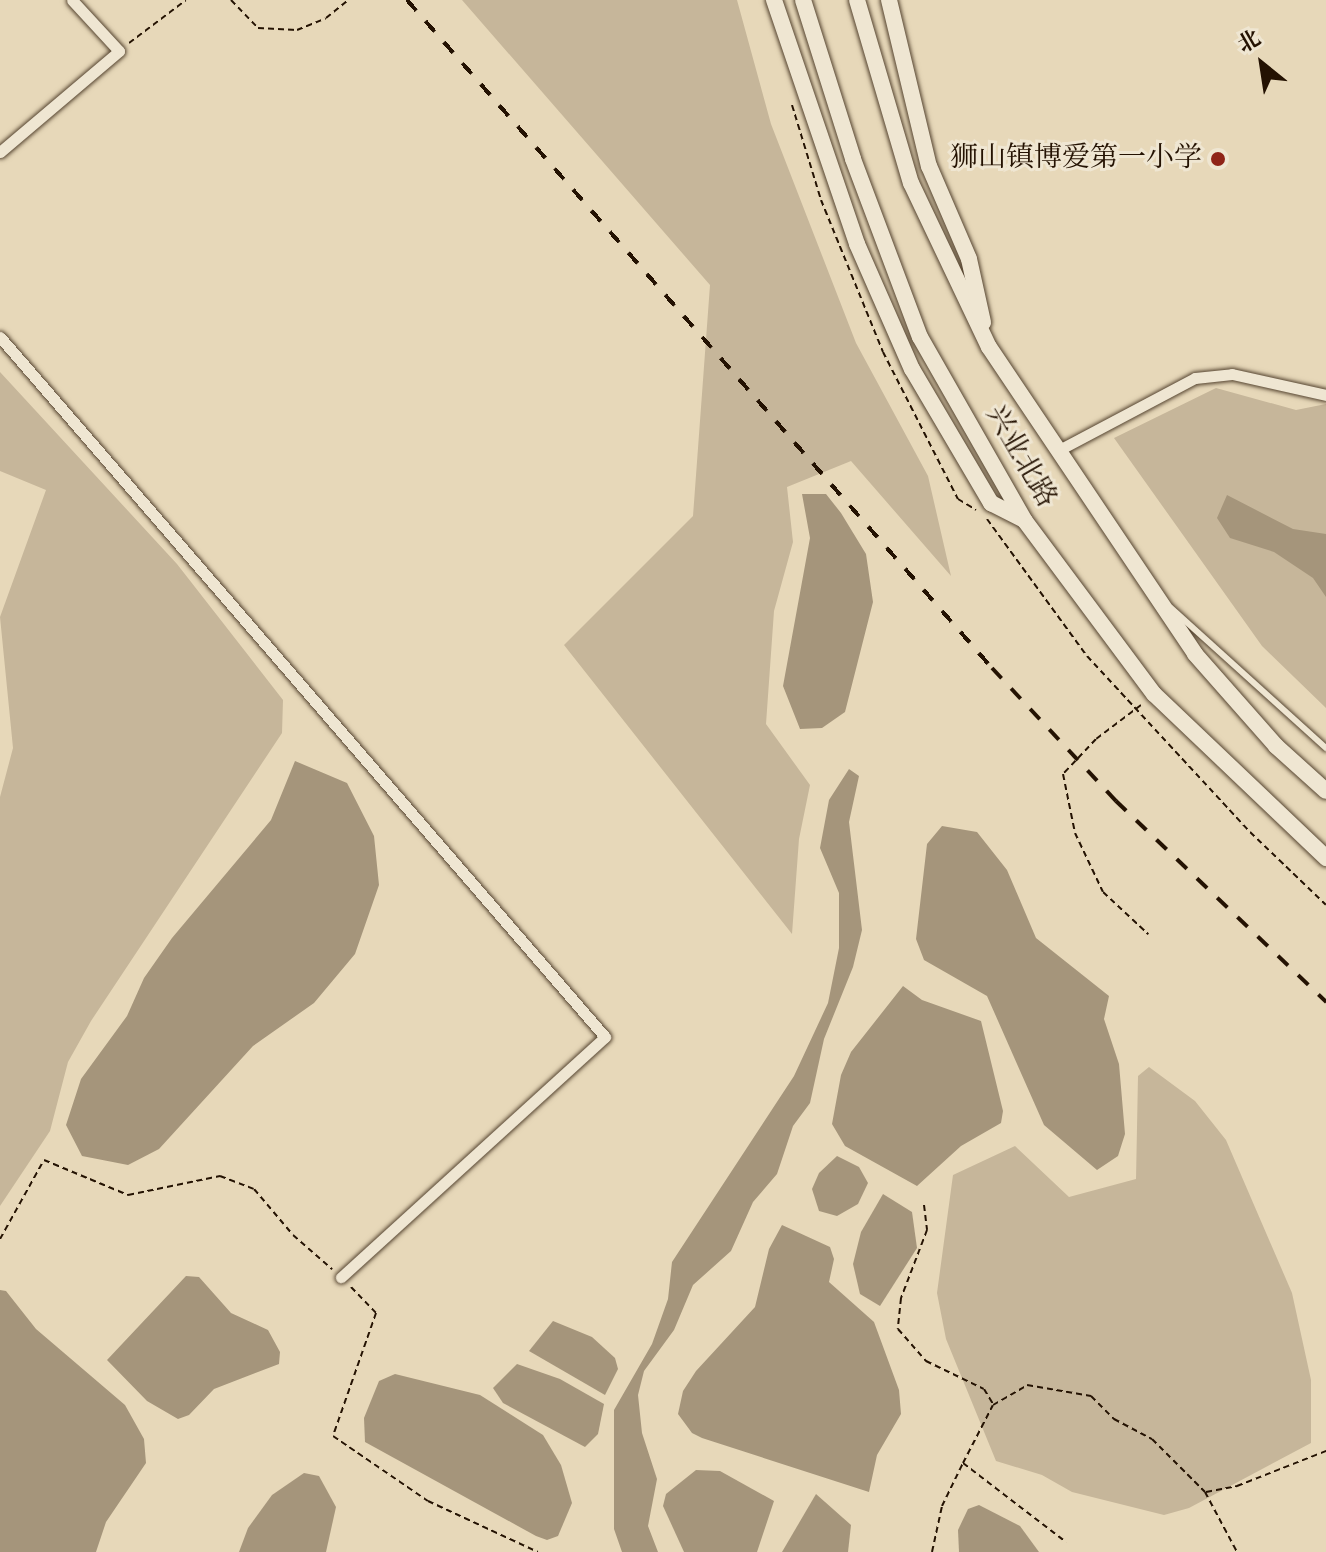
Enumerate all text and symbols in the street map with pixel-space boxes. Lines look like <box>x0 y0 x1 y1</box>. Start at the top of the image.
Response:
north arrow <box>1222 24 1302 104</box>
text: 北 <box>1232 24 1268 63</box>
place label: 狮山镇博爱第一小学 <box>950 142 1202 176</box>
marker: 狮山镇博爱第一小学 <box>1209 150 1227 168</box>
street label: 兴业北路 <box>977 400 1063 514</box>

